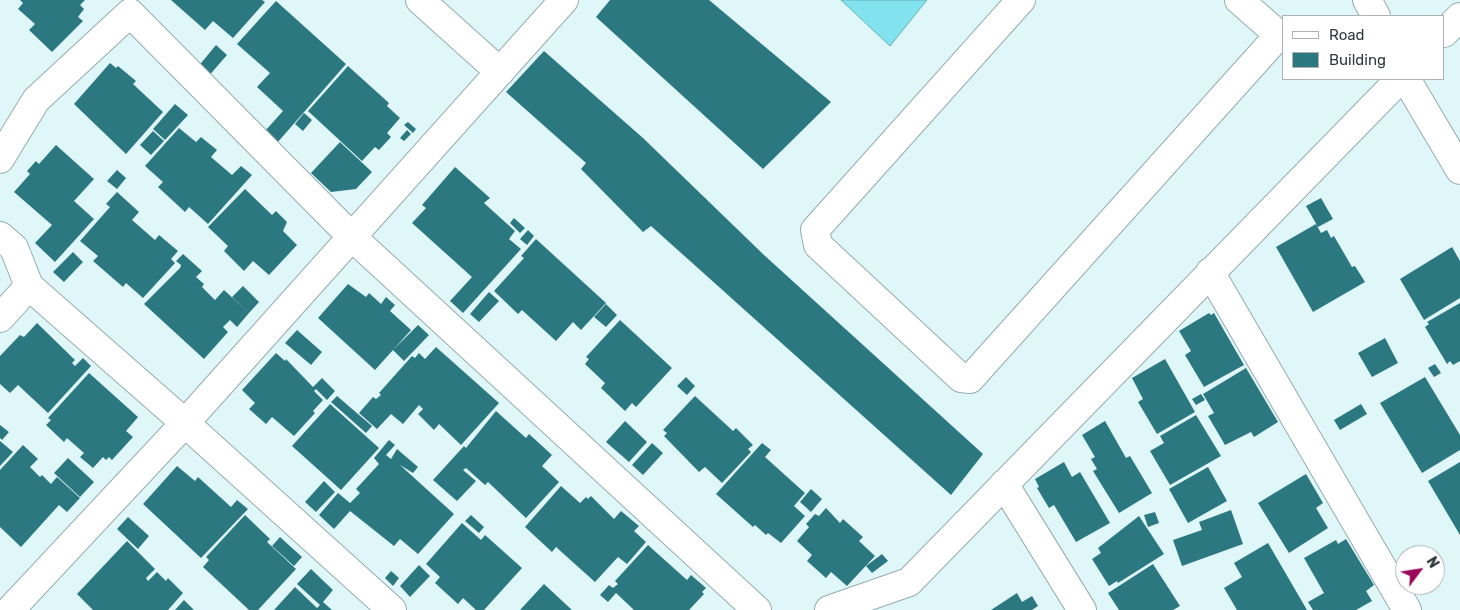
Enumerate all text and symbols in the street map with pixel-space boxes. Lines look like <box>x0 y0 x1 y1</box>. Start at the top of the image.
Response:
legend <box>1282 15 1445 80</box>
text: Road <box>1329 26 1365 44</box>
text: Building <box>1329 51 1386 69</box>
north arrow <box>1395 545 1445 595</box>
text: N <box>1423 554 1442 571</box>

